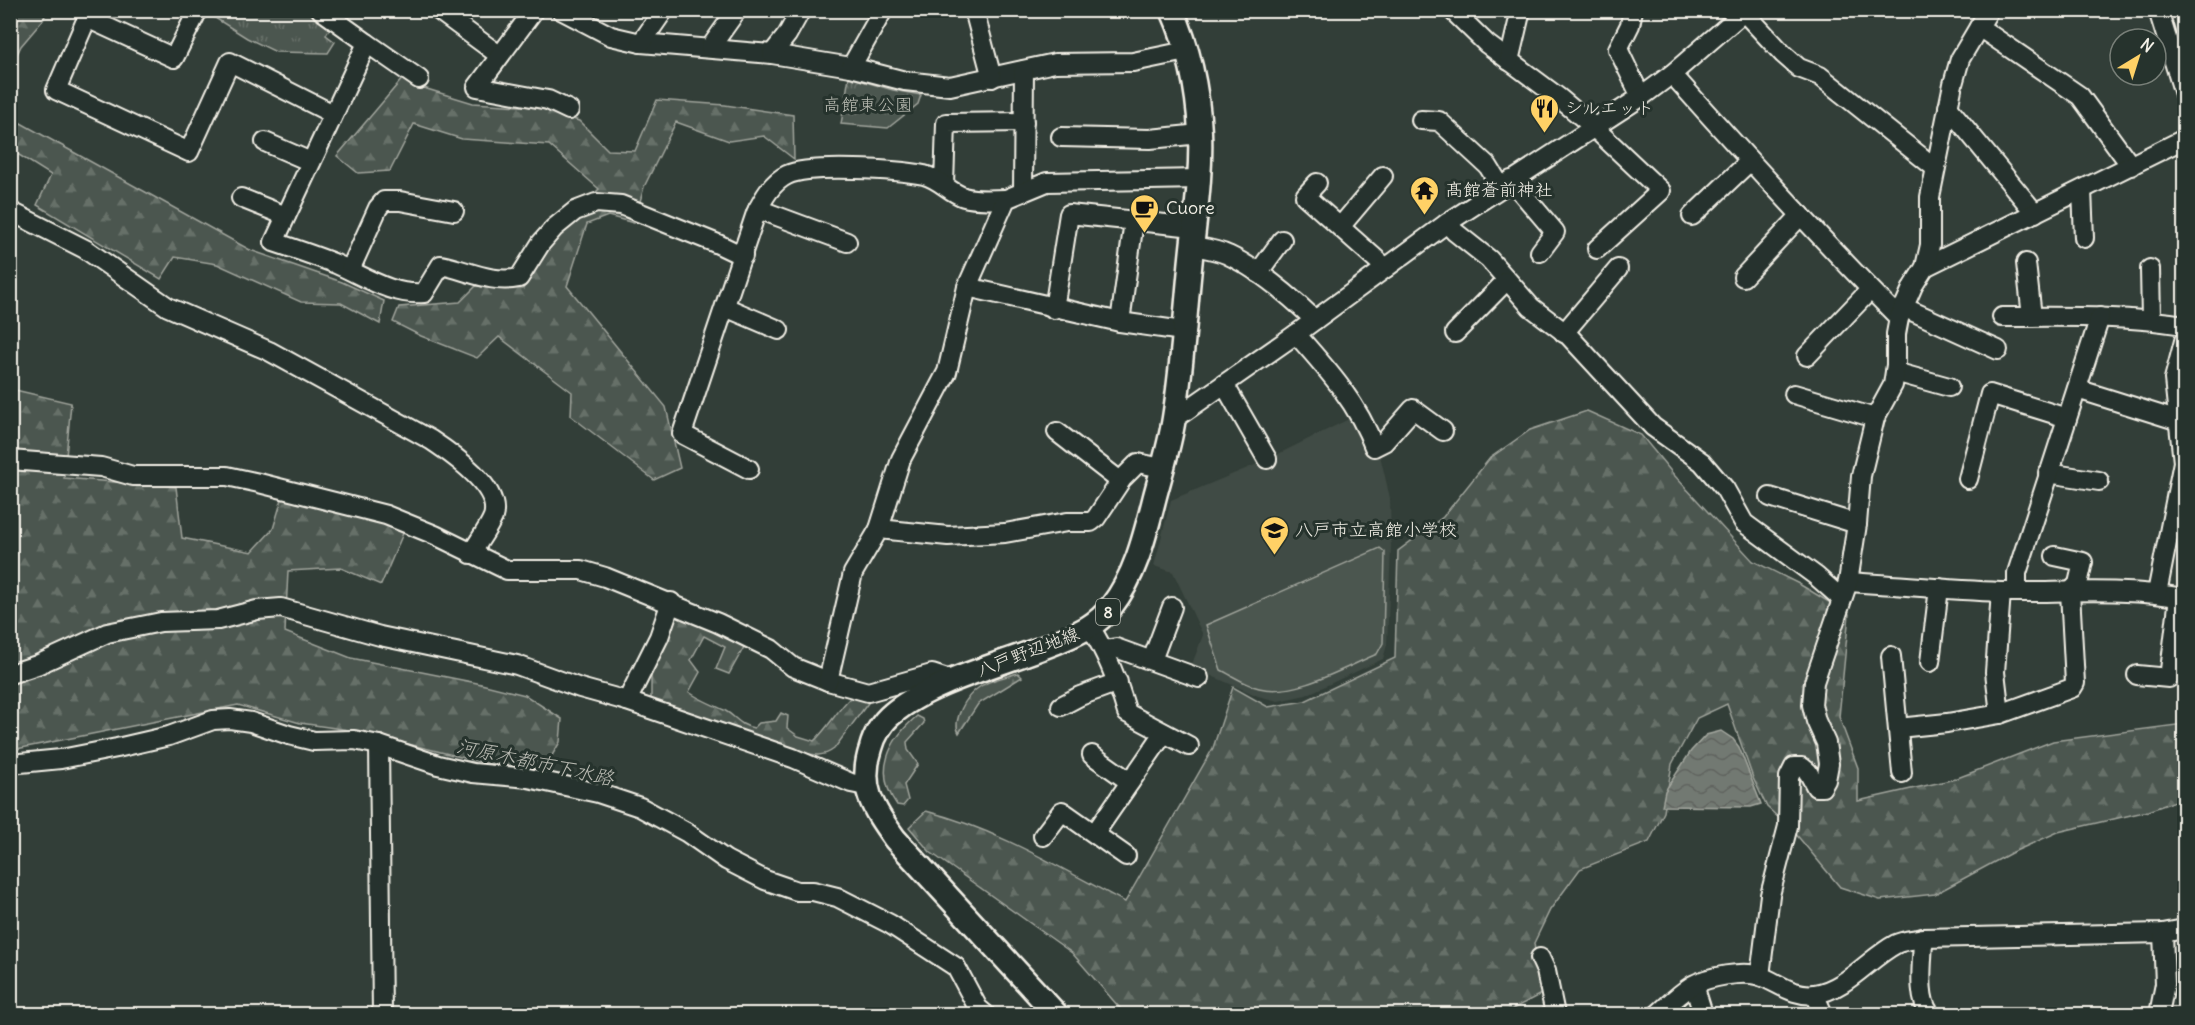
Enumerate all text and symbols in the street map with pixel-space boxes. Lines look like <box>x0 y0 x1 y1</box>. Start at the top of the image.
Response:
north arrow <box>2108 27 2168 87</box>
text: N <box>2137 34 2158 56</box>
restaurant icon: シルエット <box>1528 92 1560 134</box>
park label: 高館東公園 <box>823 93 913 116</box>
place label: シルエット <box>1565 96 1654 119</box>
temple icon: 髙館蒼前神社 <box>1408 174 1440 216</box>
place label: 髙館蒼前神社 <box>1445 178 1553 201</box>
cafe icon: Cuore <box>1129 192 1161 234</box>
place label: Cuore <box>1166 196 1215 219</box>
school or university icon: 八戸市立高館小学校 <box>1258 514 1290 556</box>
place label: 八戸市立高館小学校 <box>1295 518 1457 541</box>
road number: 8 <box>1096 599 1120 625</box>
street label: 八戸野辺地線 <box>973 621 1082 682</box>
water label: 河原木都市下水路 <box>454 733 617 791</box>

